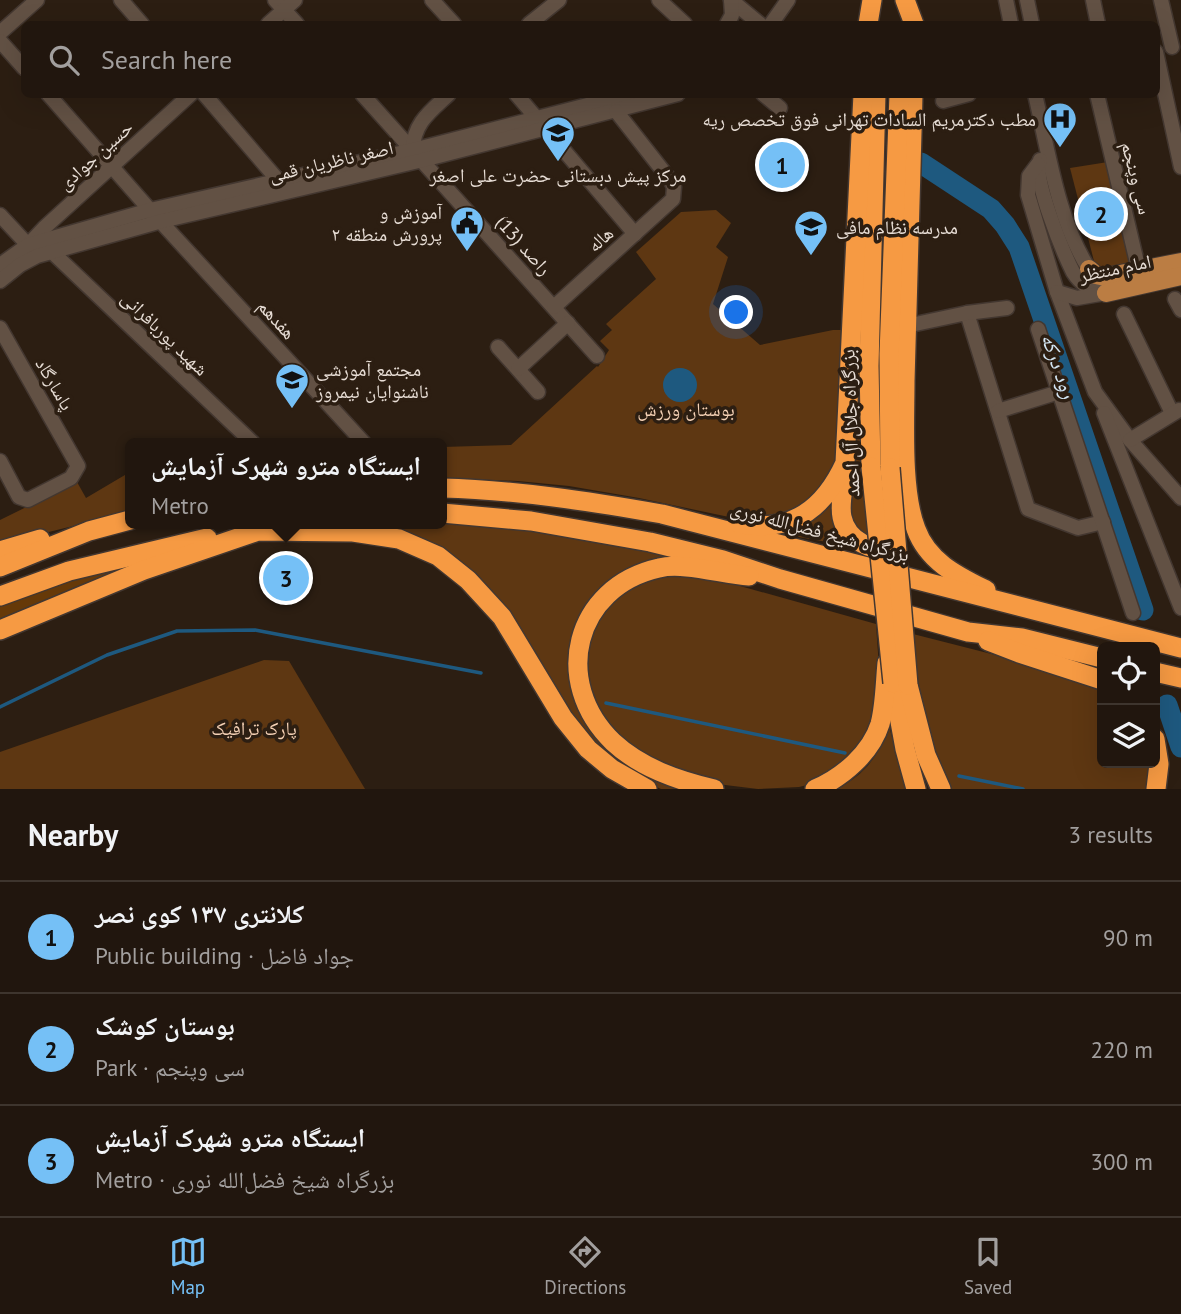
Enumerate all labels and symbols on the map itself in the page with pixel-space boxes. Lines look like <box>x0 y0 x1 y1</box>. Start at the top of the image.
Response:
hospital icon: مطب دكترمريم السادات تهرانی فوق تخصص ریه <box>1041 100 1079 149</box>
place label: مطب دكترمريم السادات تهرانی فوق تخصص ریه <box>703 107 1036 132</box>
school or university icon: مرکز پیش دبستانی حضرت علی اصغر <box>539 114 577 163</box>
street label: حسین جوادی <box>52 115 138 195</box>
street label: اصغر ناظریان قمی <box>267 135 395 187</box>
pin: 1 <box>759 139 805 191</box>
street label: سی وپنجم <box>1115 139 1158 217</box>
place label: مرکز پیش دبستانی حضرت علی اصغر <box>428 163 687 187</box>
pin: 2 <box>1078 188 1124 240</box>
place label: آموزش و پرورش منطقه ۲ <box>332 200 443 246</box>
public building icon: آموزش و پرورش منطقه ۲ <box>448 204 486 253</box>
school or university icon: مدرسه نظام مافی <box>792 208 830 257</box>
street label: راصد (13) <box>491 210 557 280</box>
place label: مدرسه نظام مافی <box>836 215 958 241</box>
street label: هاله <box>582 221 618 257</box>
street label: امام منتظر <box>1076 249 1154 289</box>
street label: شهید پوربافرانی <box>116 285 214 381</box>
street label: هفدهم <box>252 294 301 345</box>
your location <box>719 295 753 329</box>
water label: رود درکه <box>1035 330 1083 402</box>
street label: بزرگراه جلال آل احمد <box>835 349 865 497</box>
street label: پاسارگاد <box>30 354 80 415</box>
place label: مجتمع آموزشی ناشنوایان نیمروز <box>315 357 429 403</box>
school or university icon: مجتمع آموزشی ناشنوایان نیمروز <box>273 361 311 410</box>
park label: بوستان ورزش <box>637 397 735 421</box>
street label: بزرگراه شیخ فضل‌الله نوری <box>728 496 912 567</box>
pin: 3 <box>263 552 309 604</box>
park label: پارک ترافیک <box>211 716 297 740</box>

